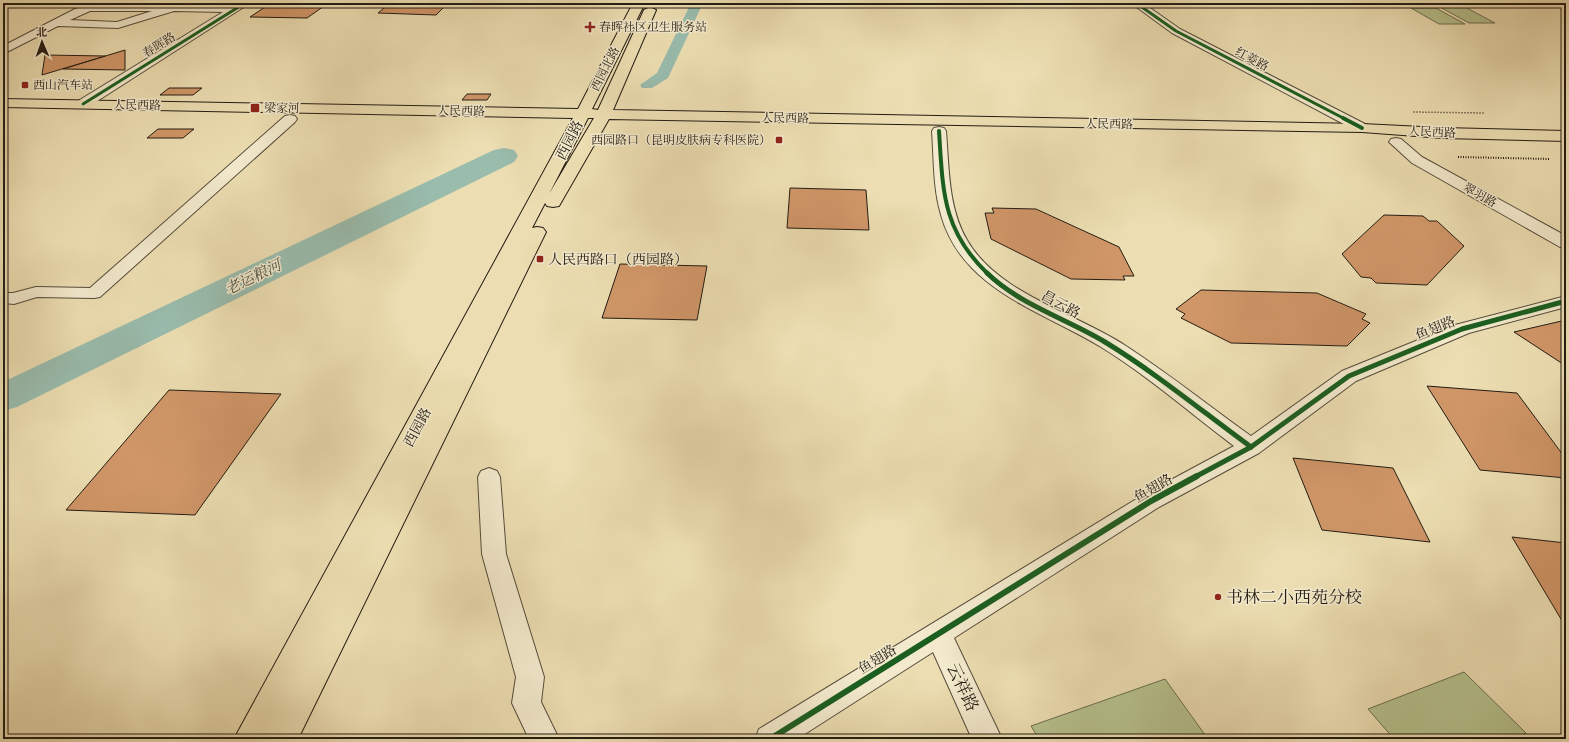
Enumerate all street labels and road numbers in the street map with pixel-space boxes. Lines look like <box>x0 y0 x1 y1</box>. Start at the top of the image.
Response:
street label: 春晖路 <box>140 30 178 60</box>
street label: 西园北路 <box>588 44 622 94</box>
street label: 红菱路 <box>1233 44 1271 74</box>
street label: 人民西路 <box>113 98 161 112</box>
street label: 人民西路 <box>437 104 485 118</box>
street label: 人民西路 <box>761 111 809 125</box>
street label: 人民西路 <box>1085 117 1133 131</box>
street label: 西园路 <box>552 118 587 163</box>
street label: 人民西路 <box>1408 124 1456 140</box>
street label: 翠羽路 <box>1461 180 1499 210</box>
street label: 昌云路 <box>1038 287 1083 322</box>
street label: 鱼翅路 <box>1413 313 1458 344</box>
street label: 西园路 <box>400 405 435 450</box>
street label: 鱼翅路 <box>1131 471 1176 506</box>
street label: 鱼翅路 <box>855 641 900 678</box>
street label: 云祥路 <box>942 660 983 715</box>

